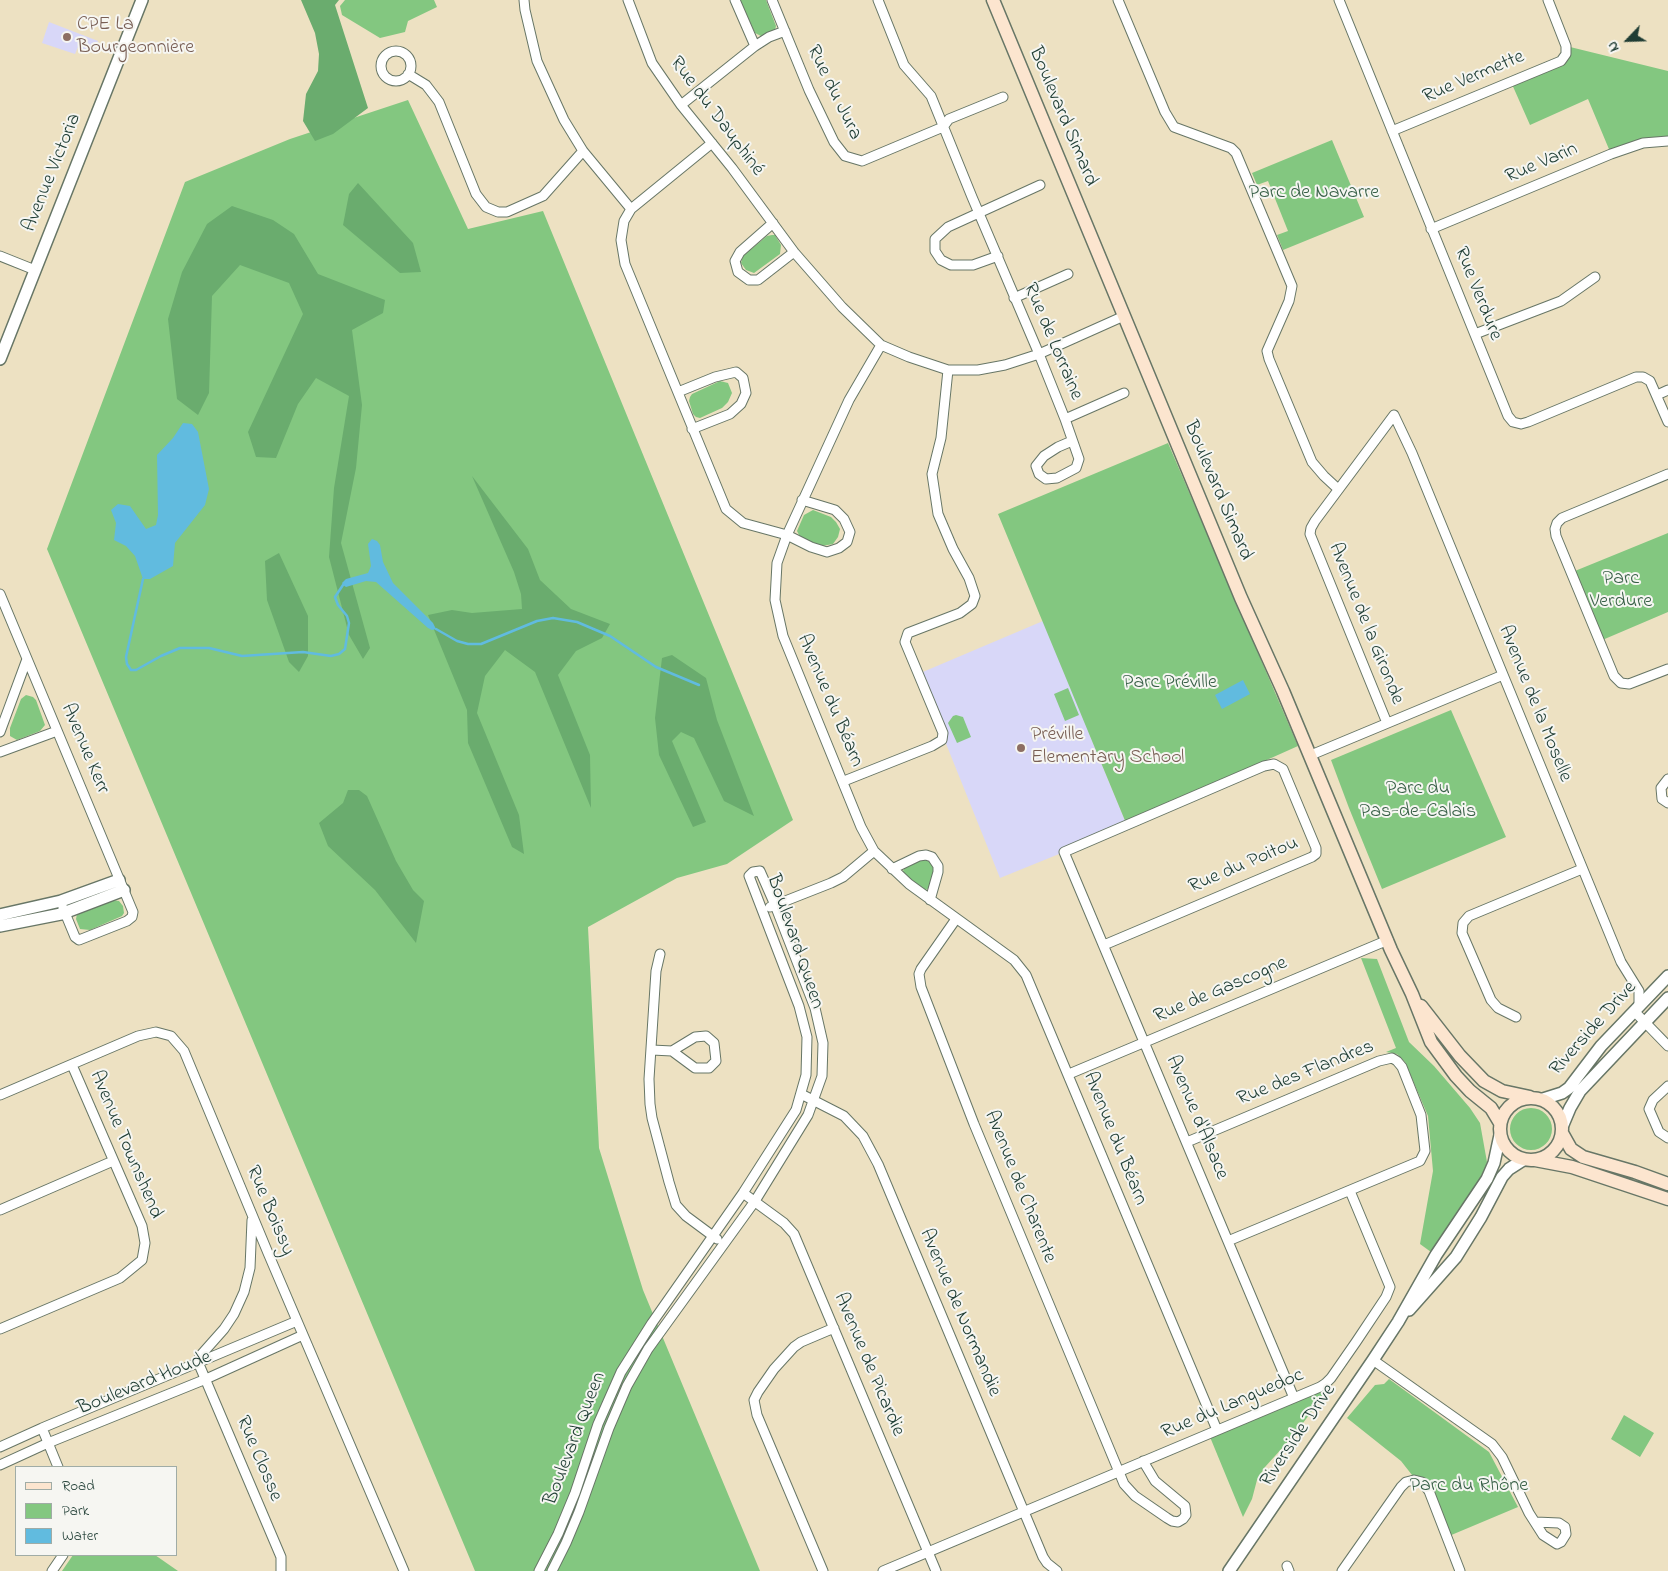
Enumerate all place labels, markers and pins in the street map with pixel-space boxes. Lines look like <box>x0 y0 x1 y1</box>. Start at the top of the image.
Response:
place label: CPE La Bourgeonnière <box>77 14 194 61</box>
marker: CPE La Bourgeonnière <box>61 31 73 43</box>
place label: Préville Elementary School <box>1031 724 1184 771</box>
marker: Préville Elementary School <box>1015 742 1027 754</box>

